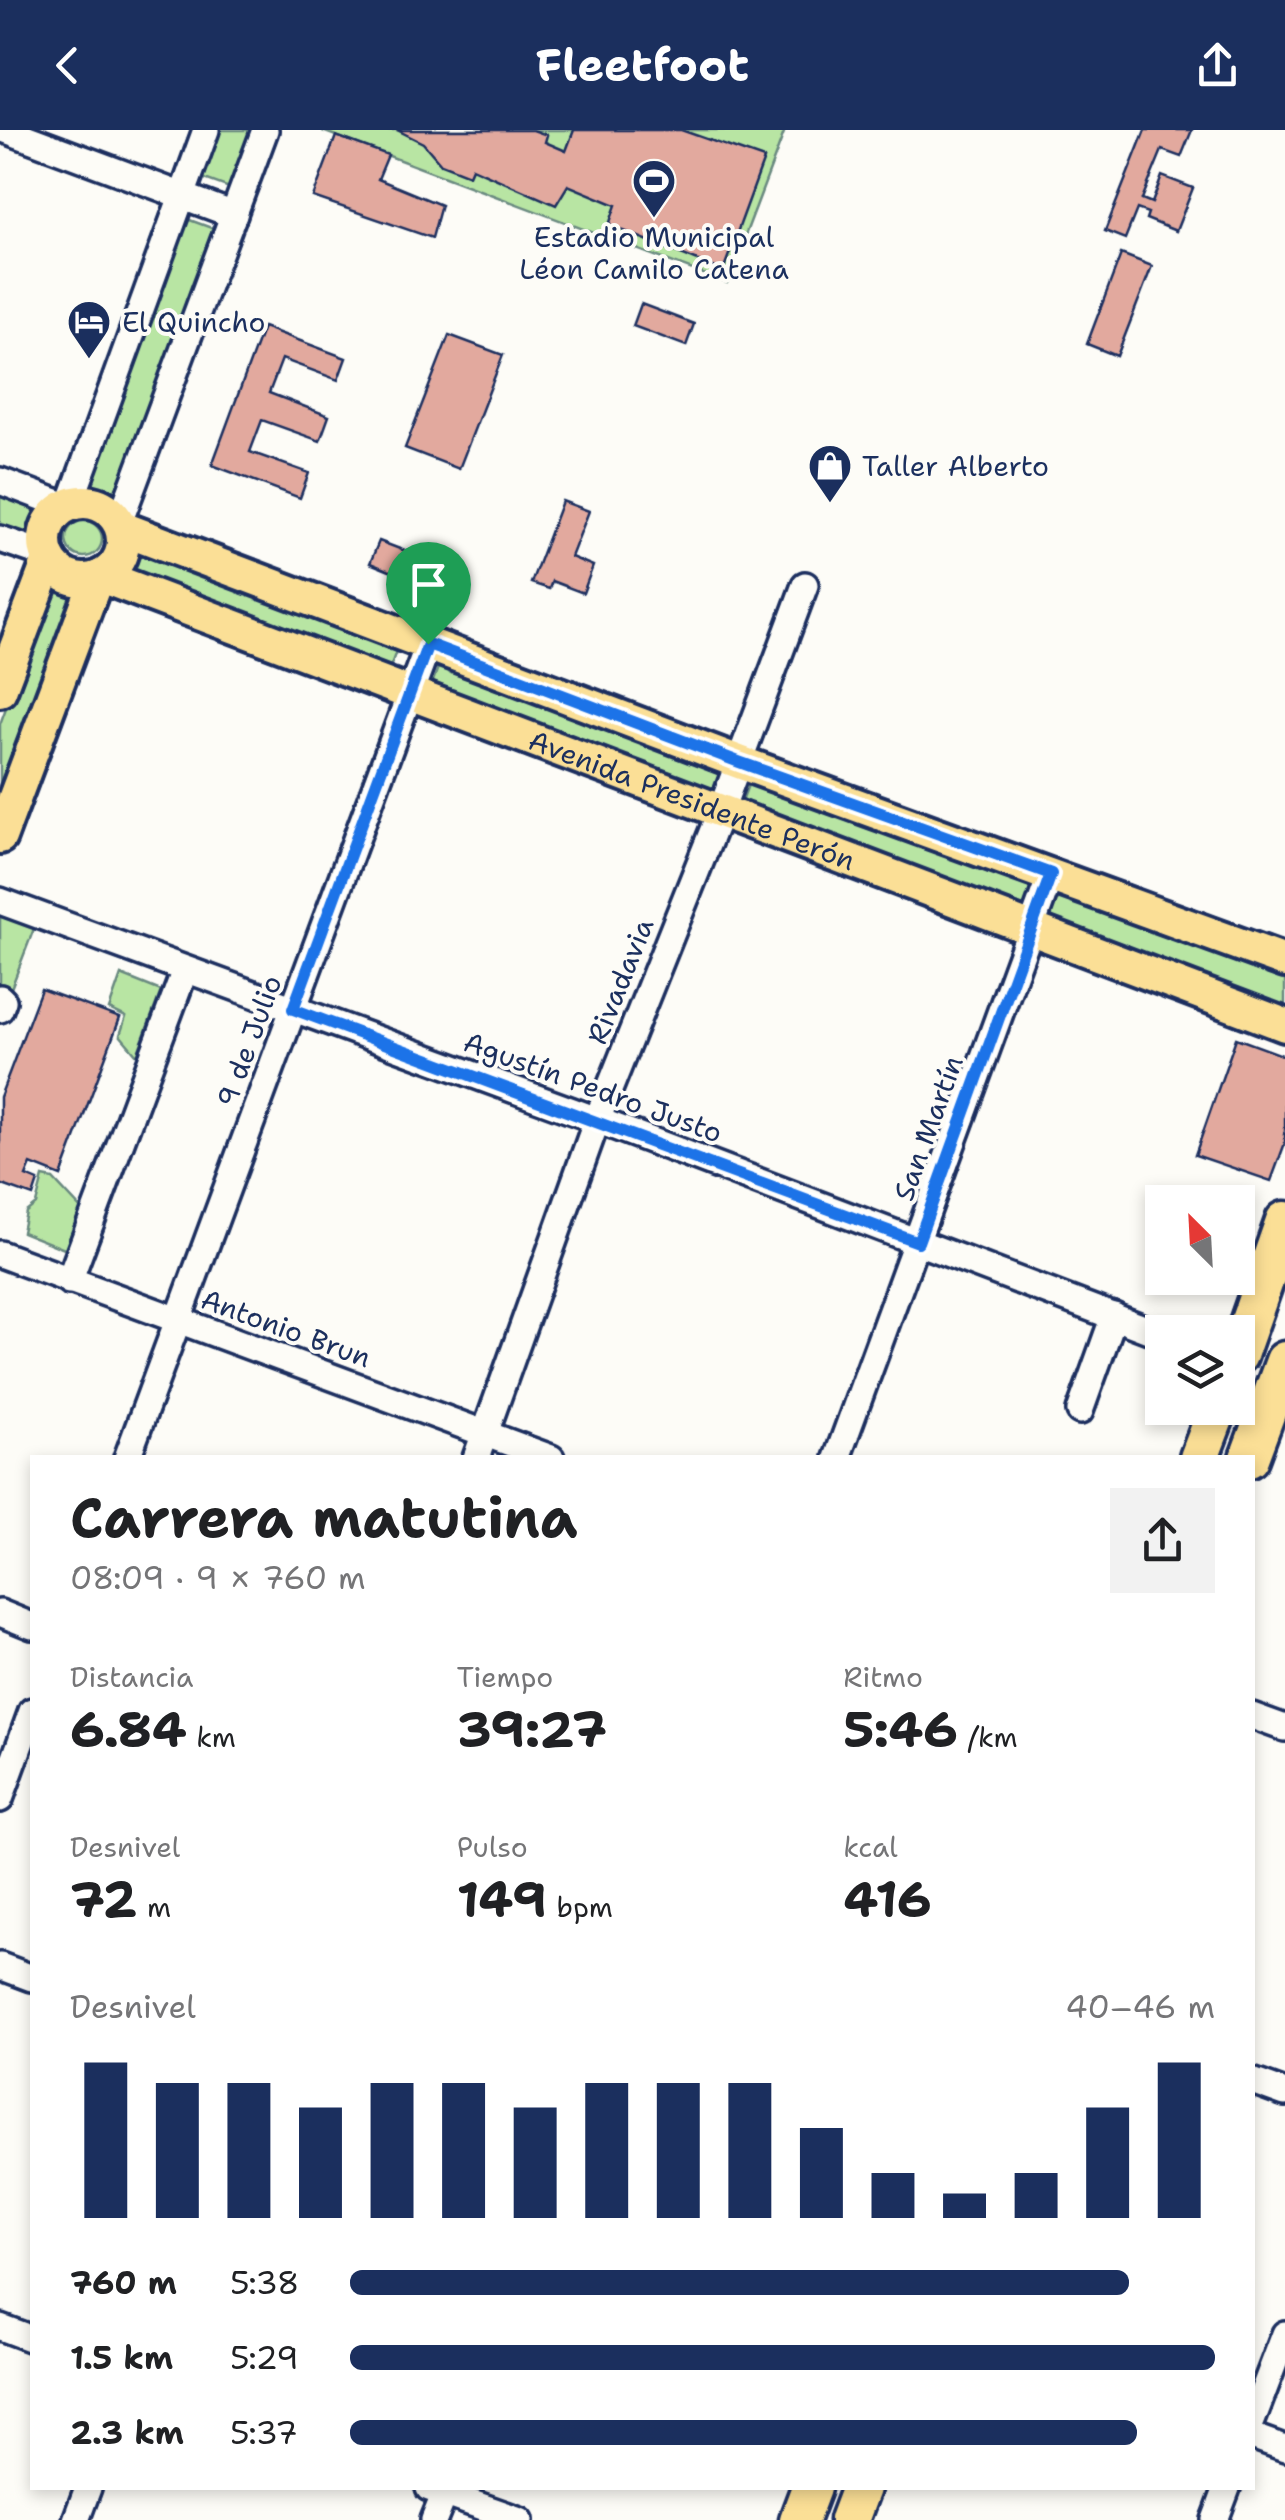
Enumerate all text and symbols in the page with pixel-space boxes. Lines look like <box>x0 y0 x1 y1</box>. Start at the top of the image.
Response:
text: Fleetfoot <box>536 35 749 95</box>
icon: back <box>40 38 95 93</box>
icon: share <box>1190 38 1245 93</box>
sports icon: Estadio Municipal Léon Camilo Catena <box>631 158 677 219</box>
place label: Estadio Municipal Léon Camilo Catena <box>519 218 789 288</box>
hotel icon: El Quincho <box>66 299 112 360</box>
place label: El Quincho <box>122 303 265 341</box>
shop icon: Taller Alberto <box>807 443 853 504</box>
place label: Taller Alberto <box>862 447 1049 485</box>
pin <box>386 542 471 645</box>
icon: arrive <box>401 557 456 612</box>
street label: Avenida Presidente Perón <box>523 721 860 879</box>
street label: Rivadavia <box>578 912 662 1050</box>
street label: 9 de Julio <box>208 970 290 1112</box>
street label: Agustín Pedro Justo <box>458 1023 728 1151</box>
street label: San Martín <box>884 1050 972 1206</box>
north arrow <box>1145 1185 1255 1295</box>
map controls <box>1145 1185 1255 1425</box>
street label: Antonio Brun <box>196 1280 376 1376</box>
button: layers <box>1145 1315 1255 1425</box>
text: Carrera matutina <box>70 1481 578 1555</box>
button: share <box>1110 1488 1215 1593</box>
text: 08:09 · 9 × 760 m <box>70 1556 366 1599</box>
text: Distancia <box>70 1658 193 1696</box>
text: Tiempo <box>457 1658 553 1696</box>
text: Ritmo <box>843 1658 923 1696</box>
text: 6.84 <box>70 1696 187 1763</box>
text: 39:27 <box>457 1696 607 1763</box>
text: 5:46 <box>843 1696 958 1763</box>
text: km <box>187 1718 236 1756</box>
text: /km <box>958 1718 1018 1756</box>
text: Desnivel <box>70 1828 180 1866</box>
text: Pulso <box>457 1828 528 1866</box>
text: kcal <box>843 1828 898 1866</box>
text: 72 <box>70 1866 137 1933</box>
text: 149 <box>457 1866 547 1933</box>
text: 416 <box>843 1866 932 1933</box>
text: m <box>137 1888 171 1926</box>
text: bpm <box>547 1888 613 1926</box>
text: Desnivel <box>70 1985 196 2028</box>
text: 40–46 m <box>1065 1985 1215 2028</box>
text: 760 m <box>70 2261 177 2304</box>
text: 5:38 <box>230 2261 299 2304</box>
text: 1.5 km <box>70 2336 173 2379</box>
text: 5:29 <box>230 2336 299 2379</box>
text: 2.3 km <box>70 2411 184 2454</box>
text: 5:37 <box>230 2411 298 2454</box>

